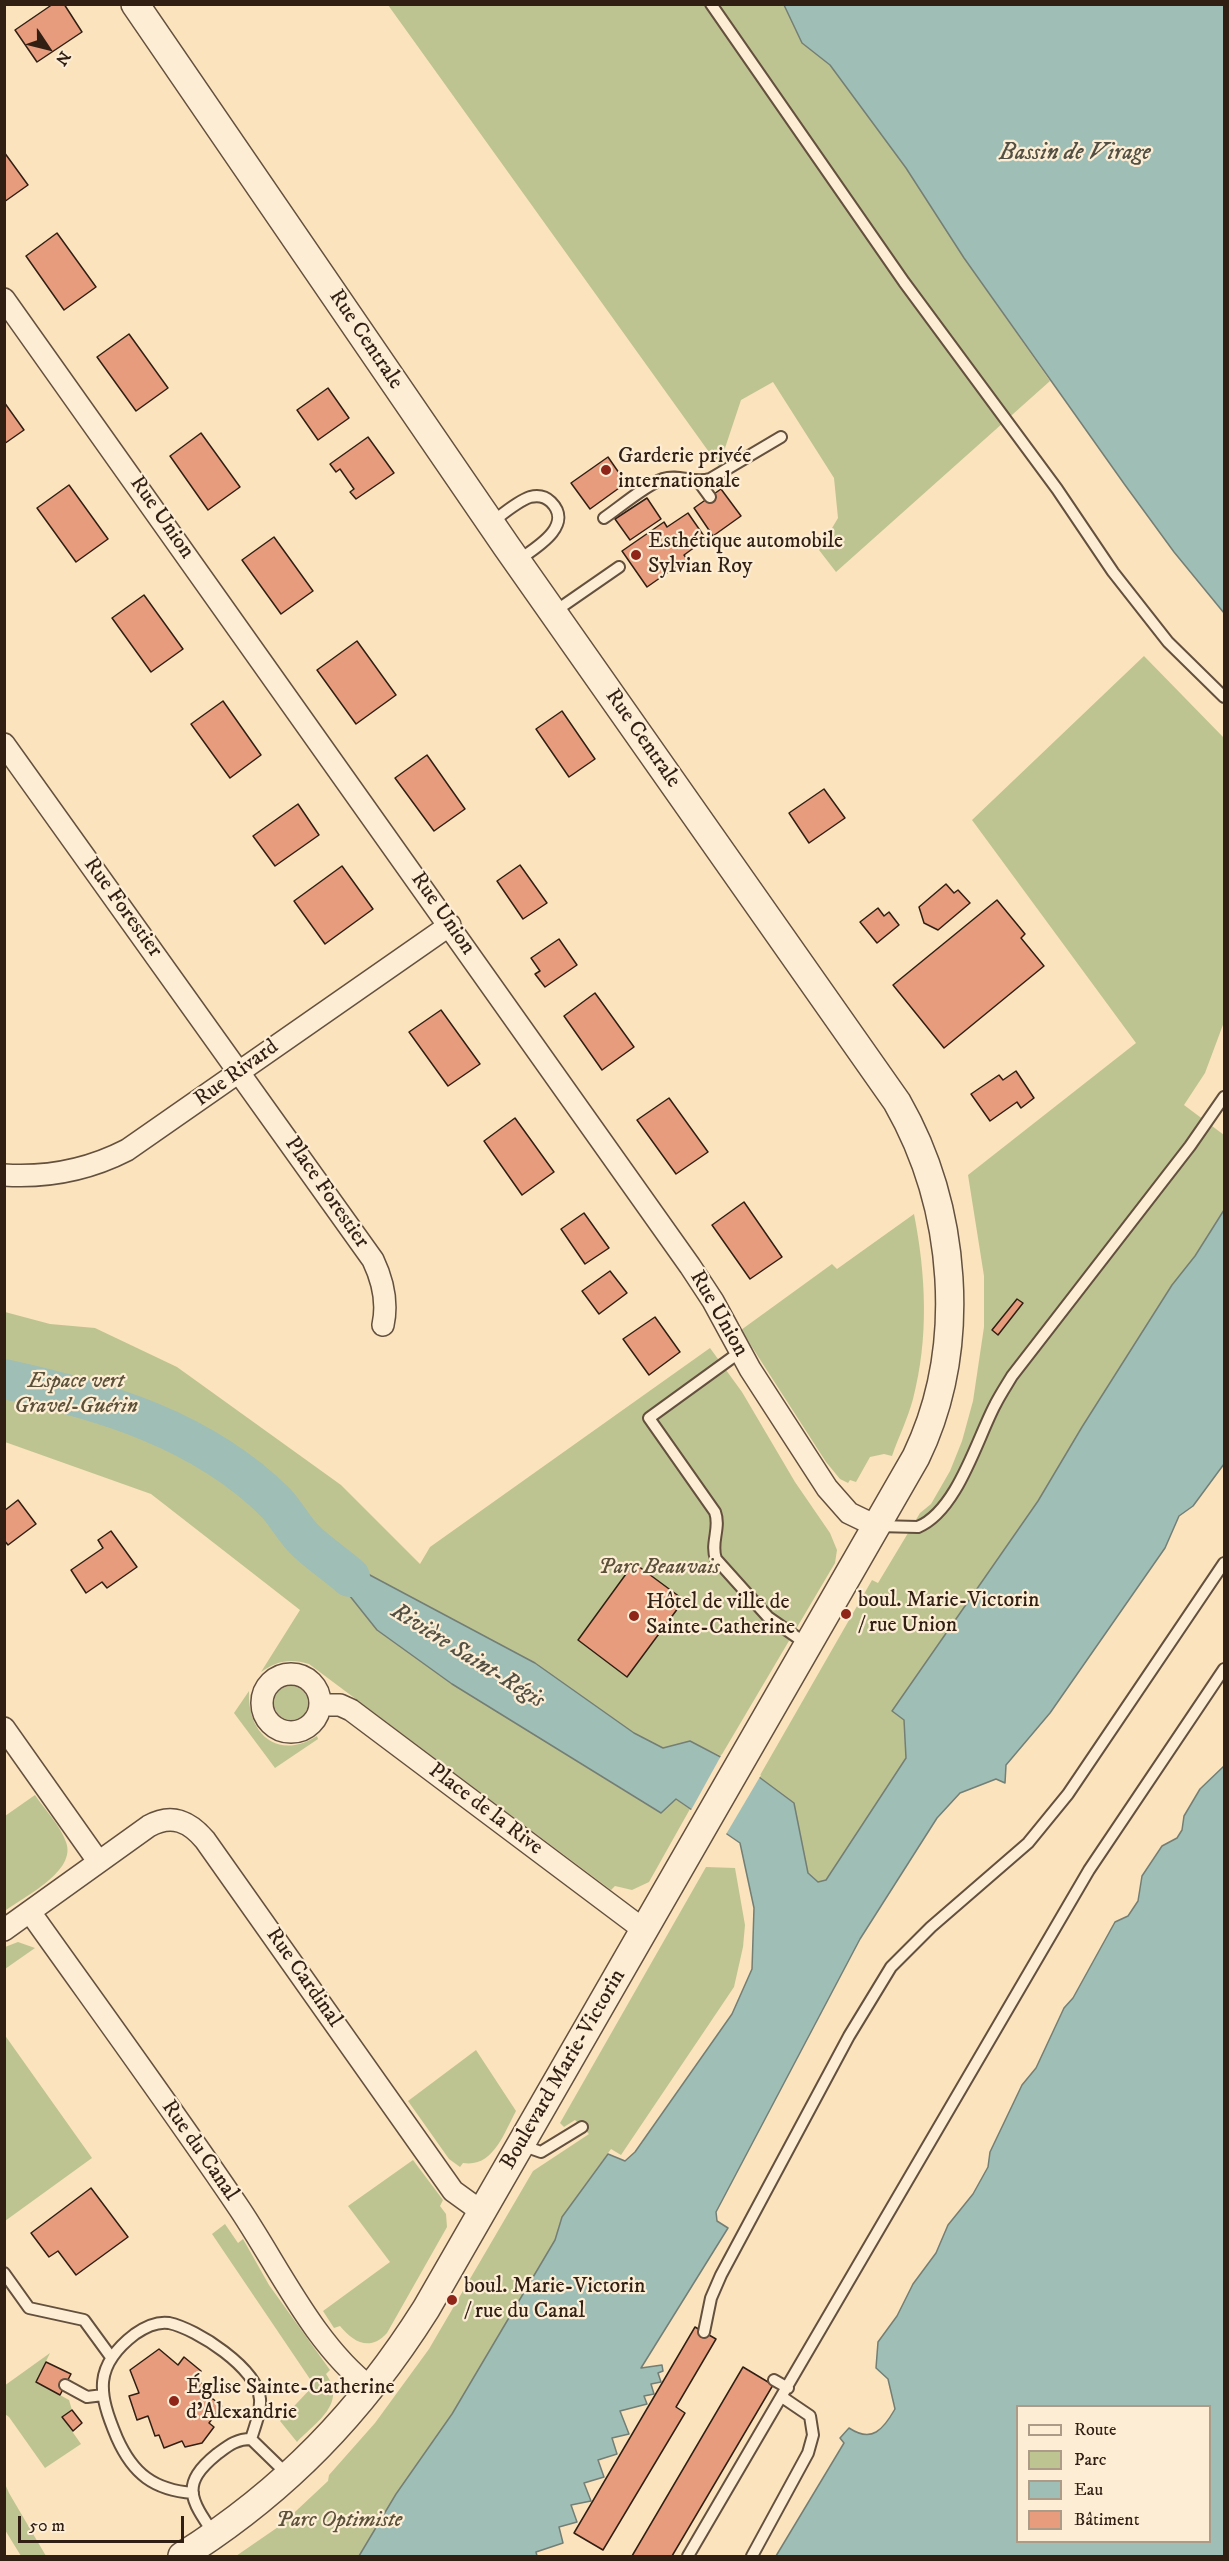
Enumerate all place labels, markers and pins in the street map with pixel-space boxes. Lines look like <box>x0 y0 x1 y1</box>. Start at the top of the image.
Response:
place label: Garderie privée internationale <box>618 444 751 496</box>
marker: Garderie privée internationale <box>599 463 613 477</box>
place label: Esthétique automobile Sylvian Roy <box>648 529 843 580</box>
marker: Esthétique automobile Sylvian Roy <box>629 548 643 562</box>
place label: boul. Marie-Victorin / rue Union <box>858 1588 1039 1640</box>
place label: Hôtel de ville de Sainte-Catherine <box>646 1590 795 1642</box>
marker: boul. Marie-Victorin / rue Union <box>839 1607 853 1621</box>
marker: Hôtel de ville de Sainte-Catherine <box>627 1609 641 1623</box>
place label: boul. Marie-Victorin / rue du Canal <box>464 2274 645 2326</box>
marker: boul. Marie-Victorin / rue du Canal <box>445 2293 459 2307</box>
place label: Église Sainte-Catherine d'Alexandrie <box>186 2375 395 2426</box>
marker: Église Sainte-Catherine d'Alexandrie <box>167 2394 181 2408</box>

